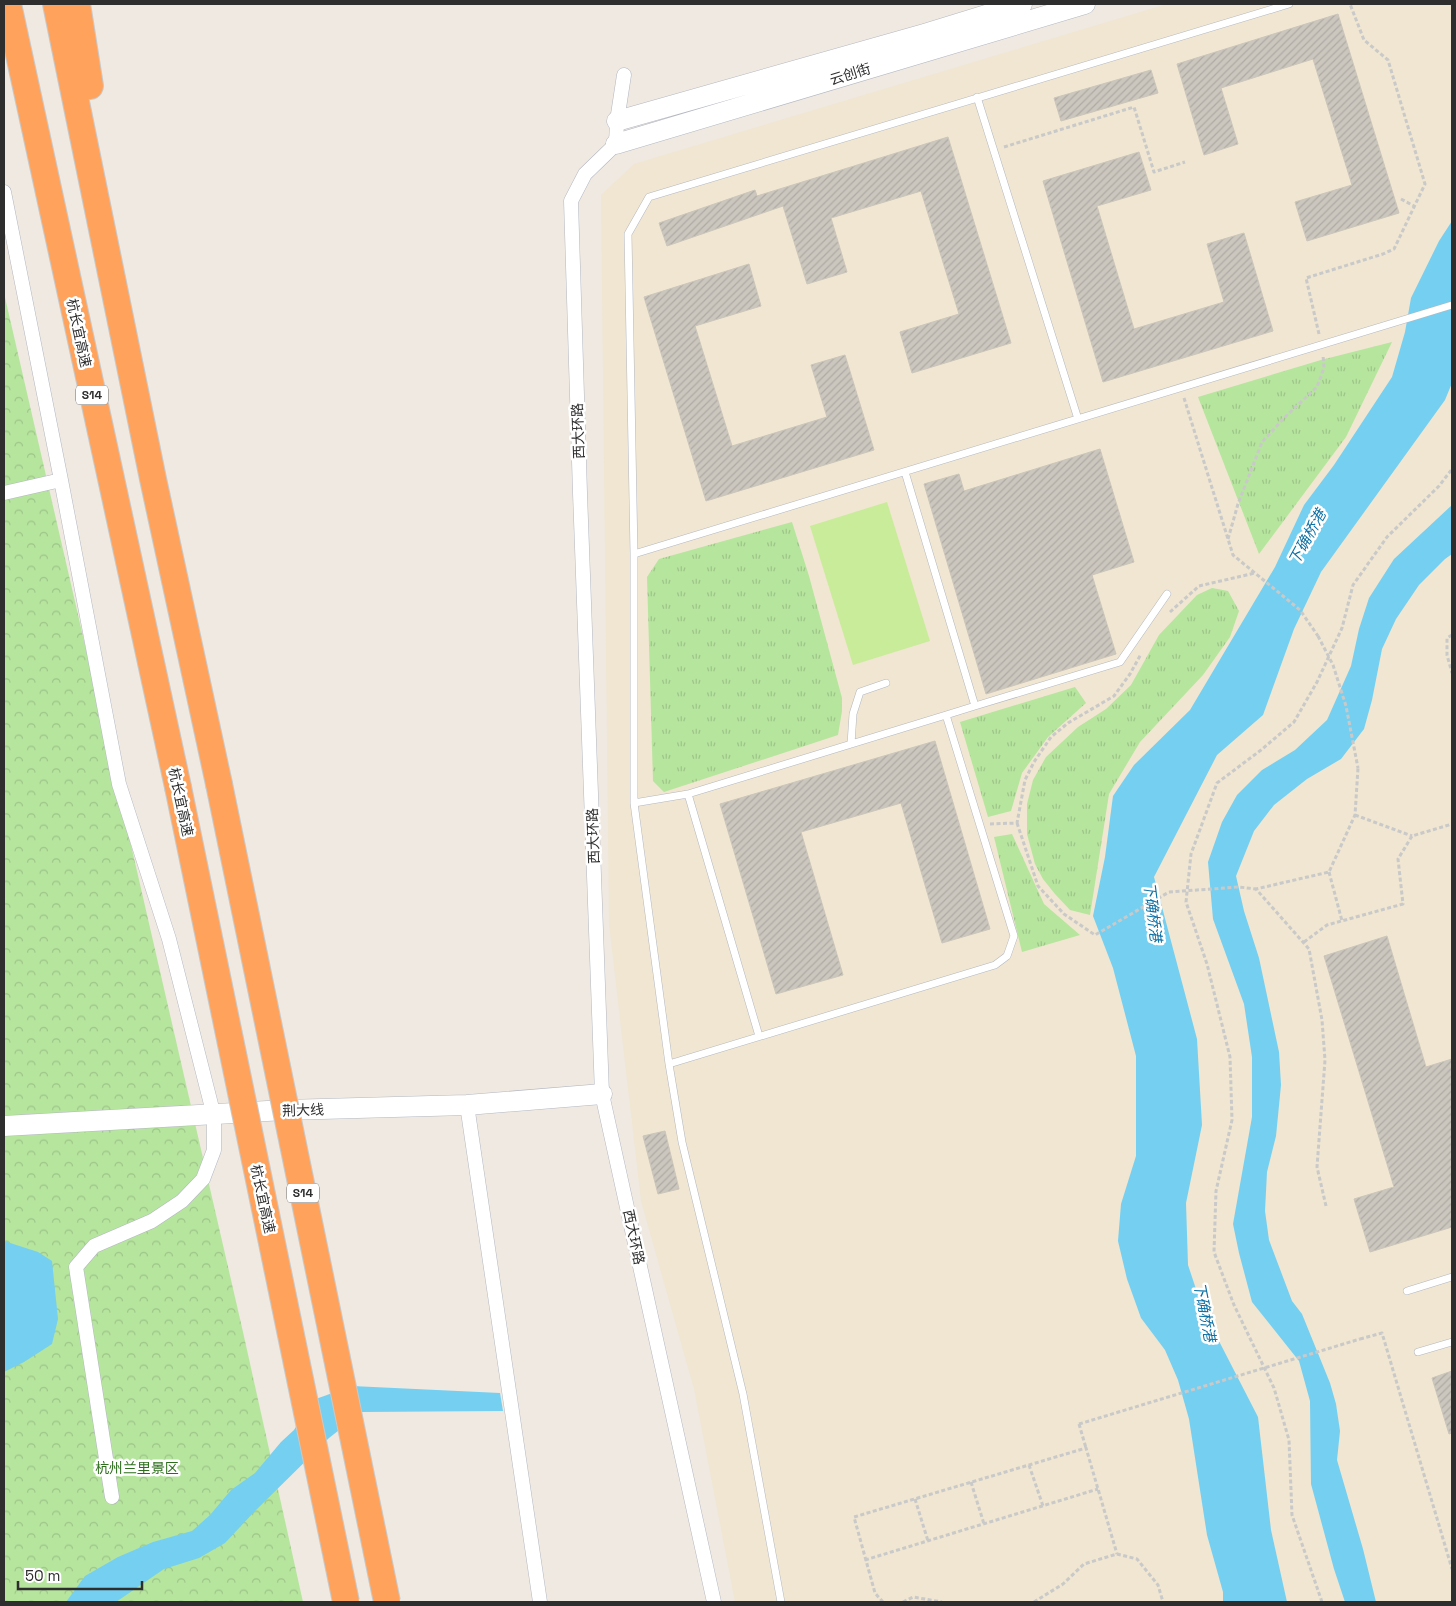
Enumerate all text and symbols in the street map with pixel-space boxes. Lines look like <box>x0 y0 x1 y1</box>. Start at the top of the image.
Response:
street label: 云创街 <box>827 59 873 89</box>
street label: 杭长宜高速 <box>63 297 95 369</box>
road number: S14 <box>76 386 108 404</box>
street label: 西大环路 <box>568 403 588 459</box>
water label: 下确桥港 <box>1284 504 1331 568</box>
street label: 杭长宜高速 <box>165 766 197 838</box>
street label: 西大环路 <box>583 808 603 864</box>
water label: 下确桥港 <box>1140 881 1166 945</box>
street label: 荆大线 <box>282 1100 324 1120</box>
street label: 杭长宜高速 <box>247 1163 279 1235</box>
road number: S14 <box>287 1184 319 1202</box>
street label: 西大环路 <box>619 1208 649 1266</box>
water label: 下确桥港 <box>1190 1281 1220 1345</box>
park label: 杭州兰里景区 <box>95 1459 179 1477</box>
scale bar <box>18 1558 141 1590</box>
text: 50 m <box>25 1566 60 1585</box>

